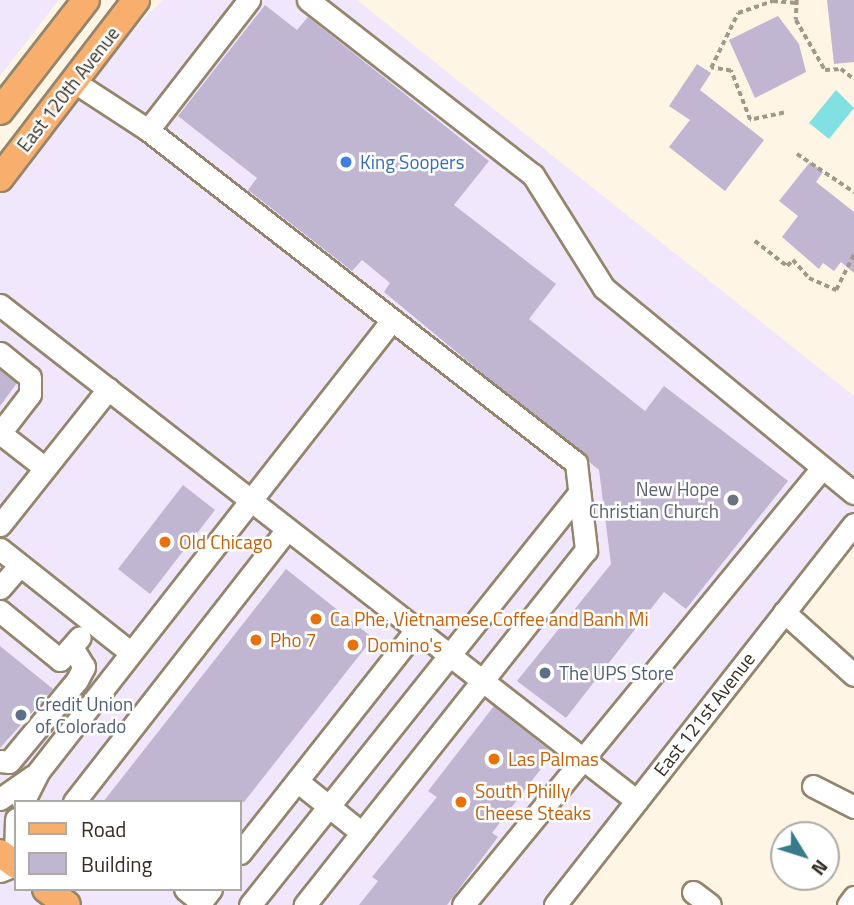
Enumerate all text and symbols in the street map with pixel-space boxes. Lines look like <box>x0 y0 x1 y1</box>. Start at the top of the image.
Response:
street label: East 120th Avenue <box>12 22 124 156</box>
place label: King Soopers <box>360 151 464 173</box>
marker: King Soopers <box>338 154 354 170</box>
place label: New Hope Christian Church <box>589 478 719 522</box>
marker: New Hope Christian Church <box>725 492 741 508</box>
place label: Old Chicago <box>179 531 272 553</box>
marker: Old Chicago <box>157 534 173 550</box>
place label: Ca Phe, Vietnamese Coffee and Banh Mi <box>330 608 649 630</box>
marker: Ca Phe, Vietnamese Coffee and Banh Mi <box>308 611 324 627</box>
place label: Pho 7 <box>270 629 316 651</box>
marker: Pho 7 <box>248 632 264 648</box>
place label: Domino's <box>367 634 442 656</box>
marker: Domino's <box>345 637 361 653</box>
street label: East 121st Avenue <box>649 648 759 780</box>
place label: The UPS Store <box>559 662 674 684</box>
marker: The UPS Store <box>537 665 553 681</box>
place label: Credit Union of Colorado <box>35 693 133 737</box>
marker: Credit Union of Colorado <box>13 707 29 723</box>
place label: Las Palmas <box>508 748 599 770</box>
marker: Las Palmas <box>486 751 502 767</box>
place label: South Philly Cheese Steaks <box>475 780 591 824</box>
marker: South Philly Cheese Steaks <box>453 794 469 810</box>
legend <box>14 800 242 891</box>
text: Road <box>81 813 126 845</box>
north arrow <box>770 821 840 891</box>
text: Building <box>81 848 152 880</box>
text: N <box>805 854 836 882</box>

